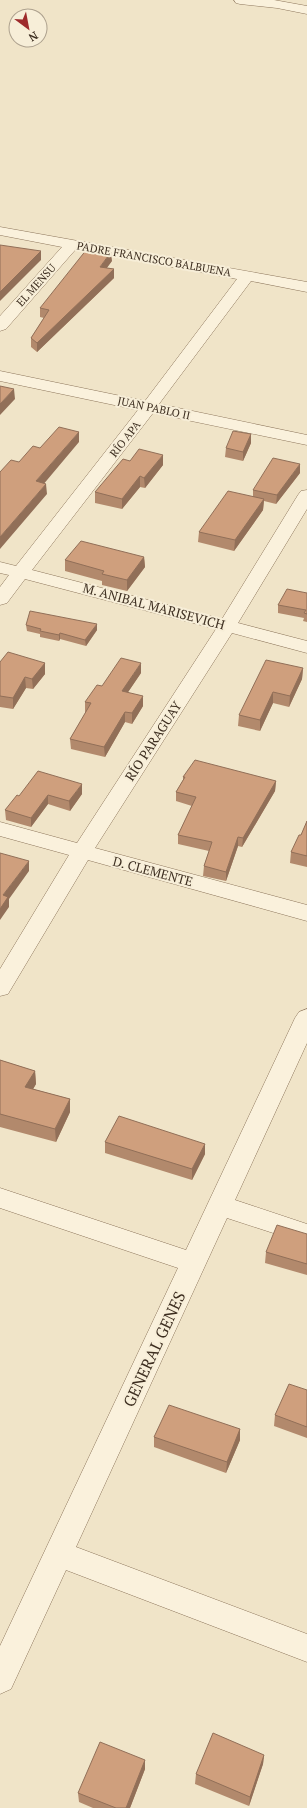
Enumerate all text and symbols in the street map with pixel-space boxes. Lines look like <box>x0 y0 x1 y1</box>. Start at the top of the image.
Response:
north arrow <box>8 8 48 48</box>
text: N <box>25 28 41 45</box>
street label: PADRE FRANCISCO BALBUENA <box>76 239 233 280</box>
street label: EL MENSU <box>13 260 59 309</box>
street label: JUAN PABLO II <box>116 393 192 423</box>
street label: RÍO APA <box>106 418 144 460</box>
street label: M. ANIBAL MARISEVICH <box>81 578 227 634</box>
street label: RÍO PARAGUAY <box>121 697 186 784</box>
street label: D. CLEMENTE <box>111 852 195 890</box>
street label: GENERAL GENES <box>118 1288 190 1410</box>

